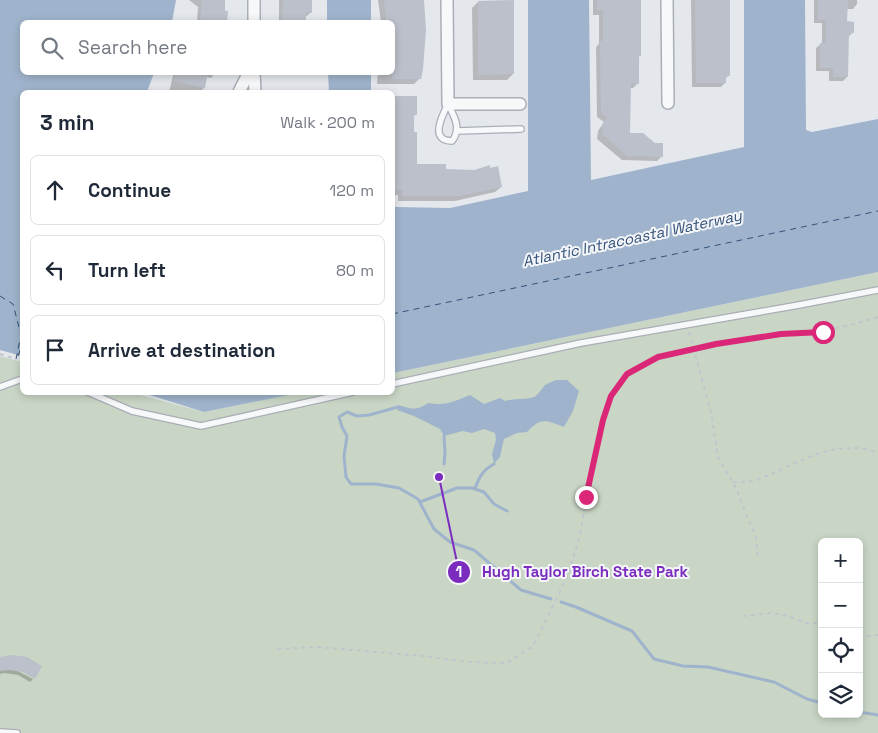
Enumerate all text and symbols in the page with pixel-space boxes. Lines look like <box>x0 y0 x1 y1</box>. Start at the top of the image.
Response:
search box <box>20 20 395 75</box>
icon: search <box>38 34 66 62</box>
text: Search here <box>78 35 188 60</box>
text: 3 min <box>40 109 95 136</box>
text: Walk · 200 m <box>280 112 375 133</box>
icon: ahead <box>41 176 69 204</box>
text: Continue <box>88 178 171 203</box>
text: 120 m <box>330 180 374 201</box>
water label: Atlantic Intracoastal Waterway <box>521 205 744 271</box>
icon: left <box>41 256 69 284</box>
text: Turn left <box>88 258 166 283</box>
text: 80 m <box>336 260 374 281</box>
route start <box>812 321 835 344</box>
icon: arrive <box>41 336 69 364</box>
text: Arrive at destination <box>88 338 276 363</box>
route end <box>575 486 598 509</box>
map controls <box>818 538 863 718</box>
button: + <box>818 538 863 583</box>
callout: Hugh Taylor Birch State Park <box>446 557 698 587</box>
text: 1 <box>456 562 462 581</box>
text: Hugh Taylor Birch State Park <box>482 562 689 581</box>
button: − <box>818 583 863 628</box>
button: locate <box>818 628 863 673</box>
button: layers <box>818 673 863 718</box>

